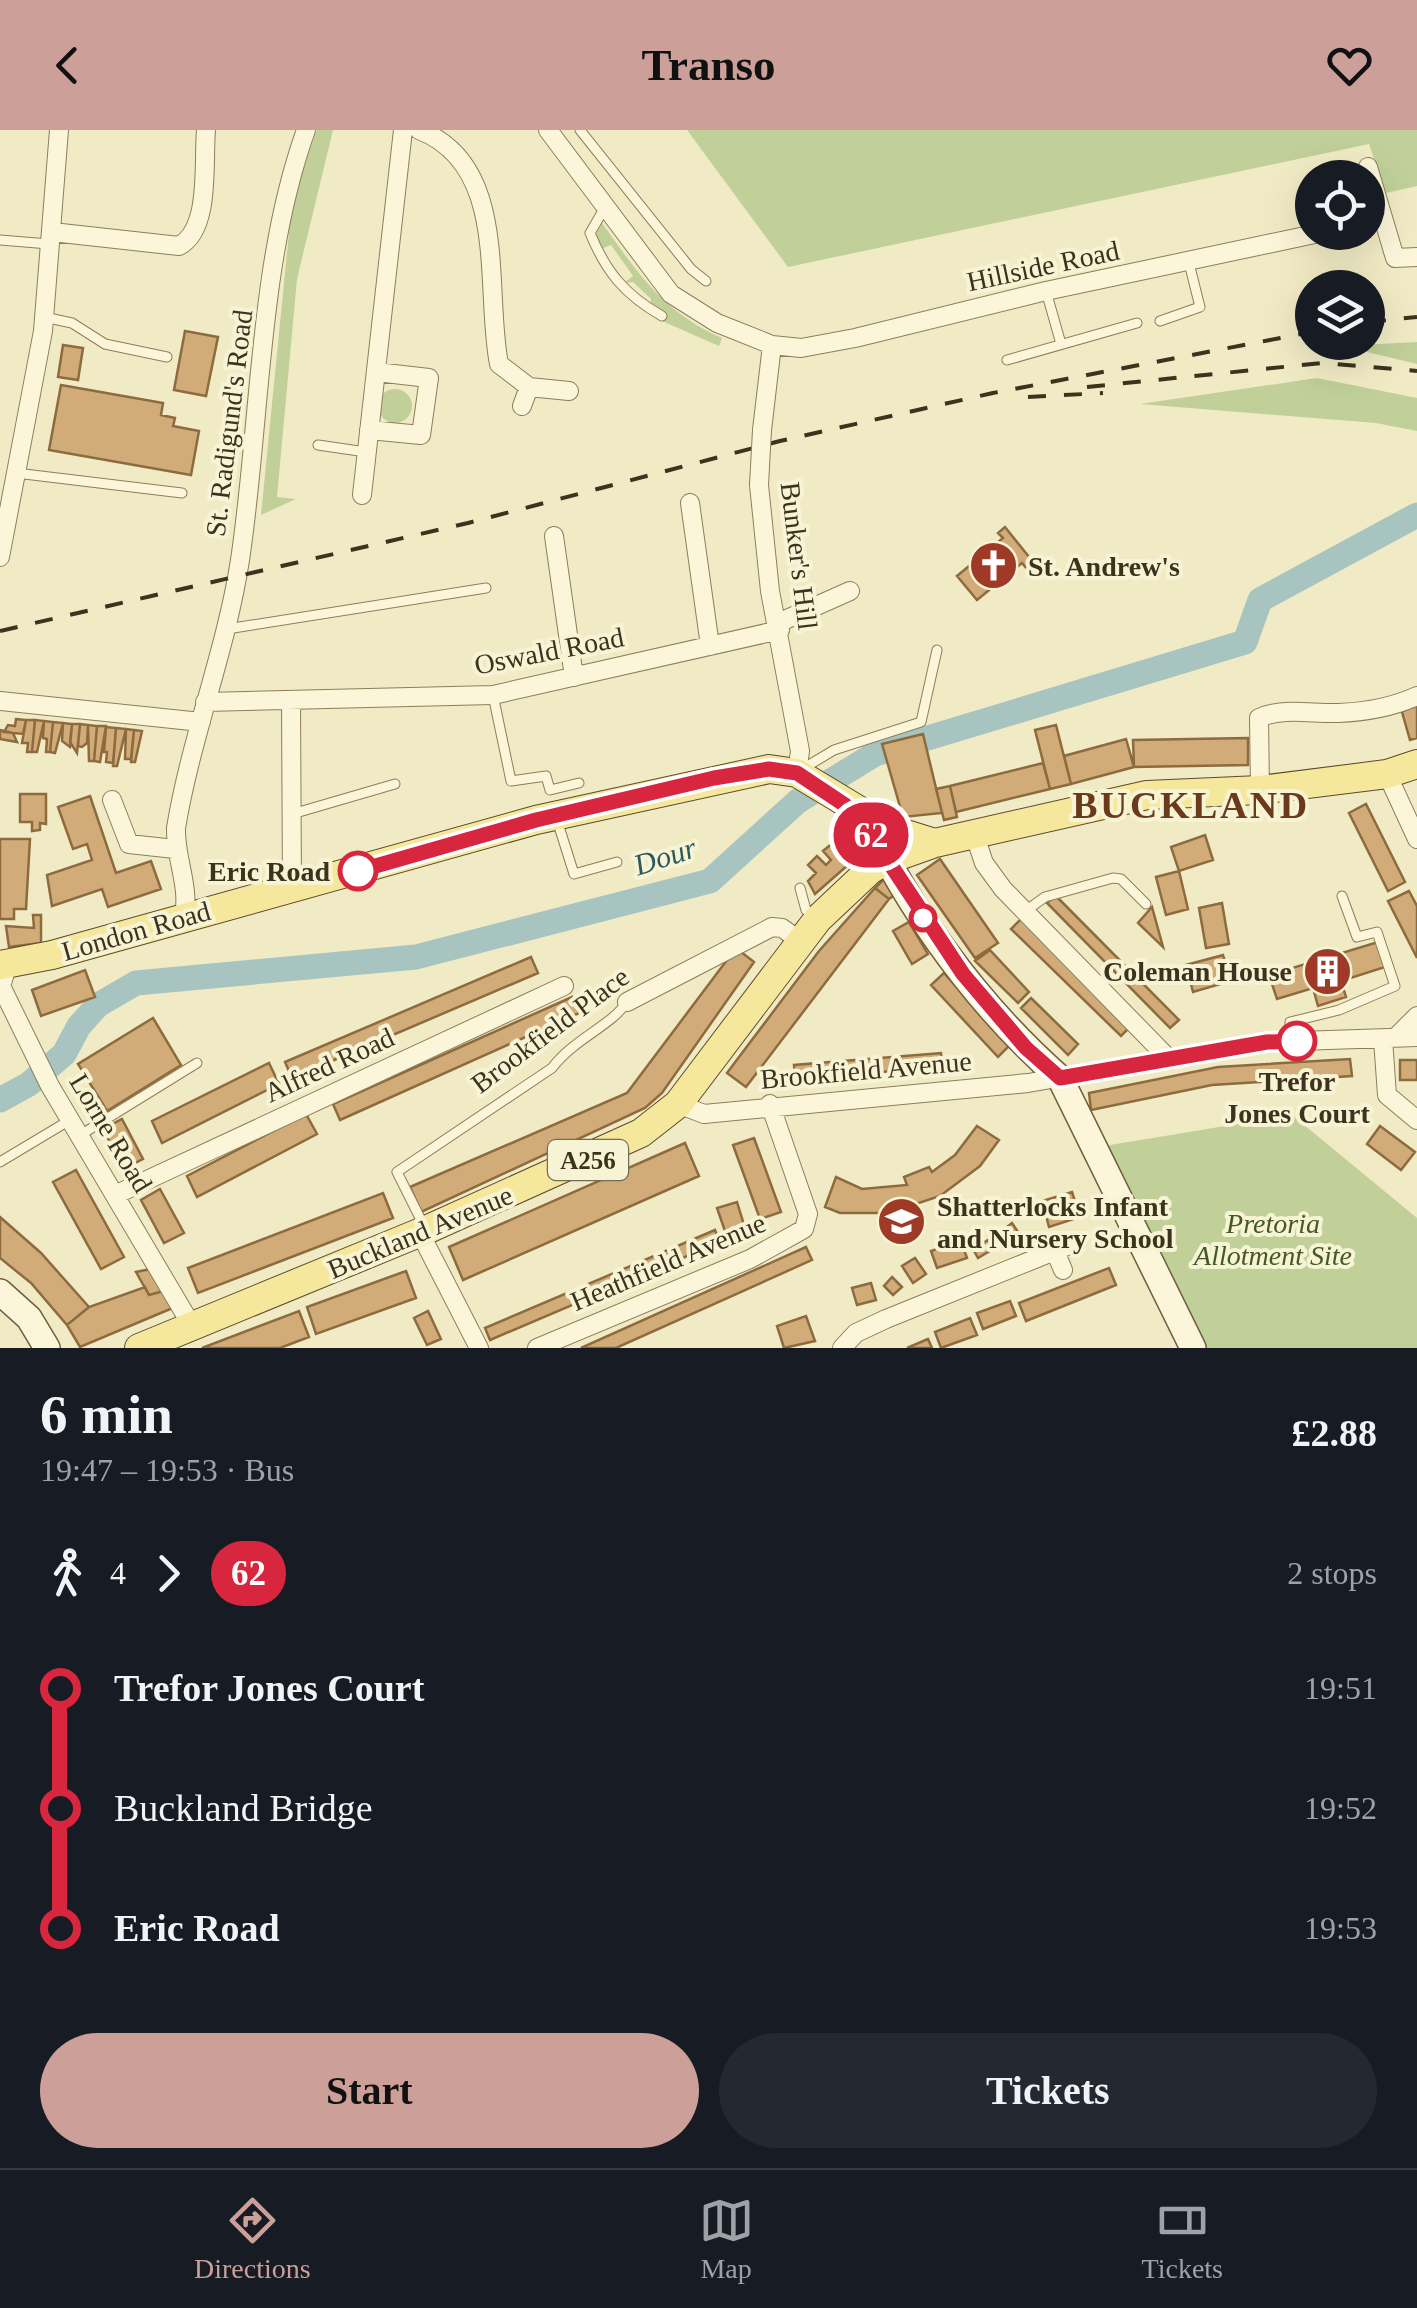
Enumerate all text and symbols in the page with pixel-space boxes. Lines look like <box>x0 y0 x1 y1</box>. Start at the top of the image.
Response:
icon: back <box>40 38 95 93</box>
icon: heart <box>1322 38 1377 93</box>
text: Transo <box>641 40 776 90</box>
map controls <box>1295 160 1385 360</box>
button: locate <box>1295 160 1385 250</box>
street label: Hillside Road <box>964 235 1122 297</box>
button: layers <box>1295 270 1385 360</box>
street label: St. Radigund's Road <box>200 308 258 538</box>
street label: Bunker's Hill <box>775 480 823 632</box>
church icon: St. Andrew's <box>967 540 1019 592</box>
place label: St. Andrew's <box>1028 551 1180 582</box>
street label: Oswald Road <box>472 621 626 681</box>
district label: BUCKLAND <box>1072 784 1310 826</box>
line badge: 62 <box>826 802 916 868</box>
text: 62 <box>854 816 889 855</box>
water label: Dour <box>629 830 701 882</box>
marker: Eric Road <box>339 852 377 890</box>
place label: Eric Road <box>208 856 330 887</box>
street label: London Road <box>58 895 214 967</box>
unlabelled marker <box>910 905 936 931</box>
building icon: Coleman House <box>1301 945 1353 997</box>
place label: Coleman House <box>1103 956 1292 987</box>
street label: Brookfield Place <box>465 961 635 1099</box>
street label: Alfred Road <box>259 1022 399 1108</box>
marker: Trefor Jones Court <box>1278 1022 1316 1060</box>
street label: Brookfield Avenue <box>759 1045 973 1095</box>
place label: Trefor Jones Court <box>1224 1066 1370 1129</box>
street label: Lorne Road <box>63 1068 159 1198</box>
road number: A256 <box>548 1140 628 1180</box>
street label: Buckland Avenue <box>323 1179 517 1285</box>
place label: Shatterlocks Infant and Nursery School <box>937 1191 1174 1254</box>
school or university icon: Shatterlocks Infant and Nursery School <box>876 1196 928 1248</box>
street label: Heathfield Avenue <box>566 1207 770 1317</box>
park label: Pretoria Allotment Site <box>1192 1208 1352 1271</box>
text: 6 min <box>40 1384 173 1445</box>
text: £2.88 <box>1292 1412 1377 1454</box>
text: 19:47 – 19:53 · Bus <box>40 1452 294 1488</box>
icon: walk <box>40 1546 95 1601</box>
icon: forward <box>141 1546 196 1601</box>
text: 62 <box>231 1554 266 1593</box>
text: 4 <box>110 1555 126 1591</box>
text: 2 stops <box>1287 1555 1377 1591</box>
text: Trefor Jones Court <box>114 1667 424 1709</box>
text: 19:51 <box>1304 1670 1377 1706</box>
text: Buckland Bridge <box>114 1787 373 1829</box>
text: 19:52 <box>1304 1790 1377 1826</box>
text: Eric Road <box>114 1907 280 1949</box>
text: 19:53 <box>1304 1910 1377 1946</box>
button: Start <box>40 2033 699 2148</box>
button: Tickets <box>719 2033 1377 2148</box>
tab: Directions <box>194 2193 311 2285</box>
tab: Map <box>699 2193 754 2285</box>
tab: Tickets <box>1142 2193 1223 2285</box>

